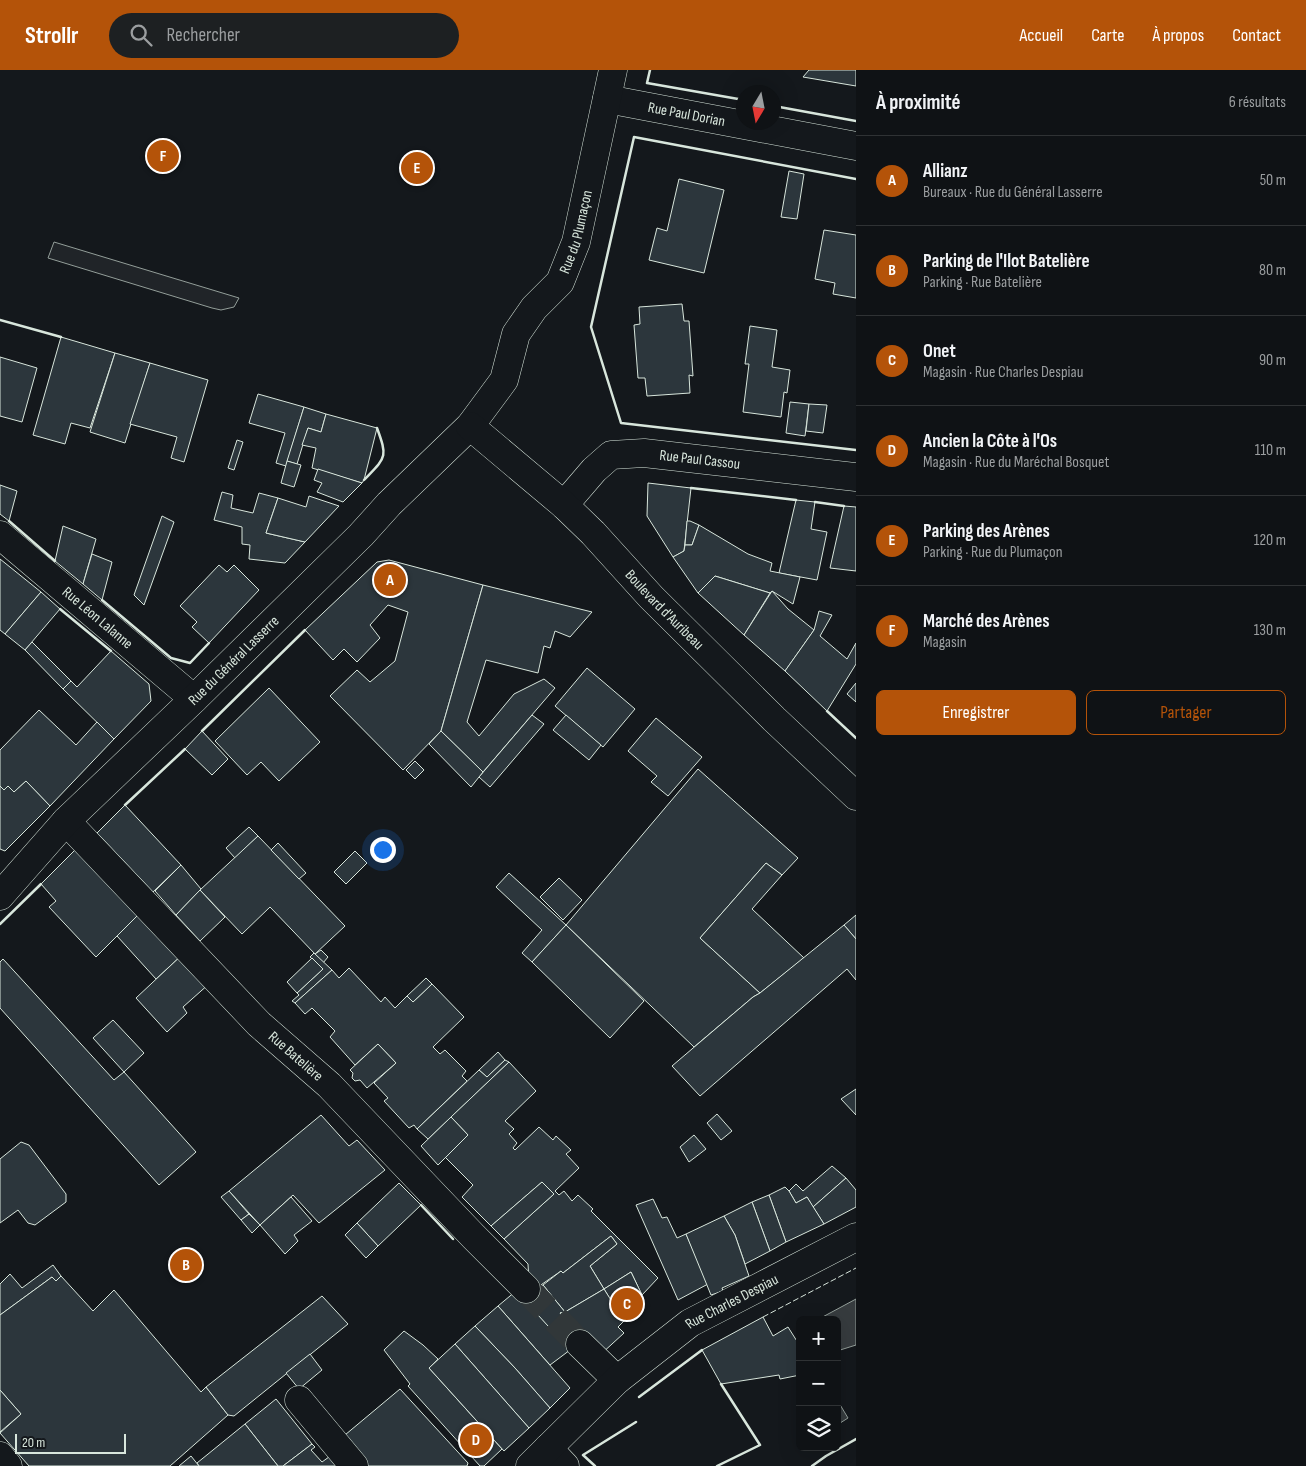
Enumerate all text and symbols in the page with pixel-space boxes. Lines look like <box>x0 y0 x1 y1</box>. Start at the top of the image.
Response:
search box <box>109 13 459 58</box>
text: Strollr <box>25 21 79 50</box>
icon: search <box>127 21 155 49</box>
text: Rechercher <box>167 24 240 47</box>
text: Accueil <box>1019 25 1063 46</box>
text: Carte <box>1091 25 1124 46</box>
text: À propos <box>1152 25 1204 46</box>
text: Contact <box>1232 25 1281 46</box>
north arrow <box>736 85 781 130</box>
text: À proximité <box>876 90 961 115</box>
text: 6 résultats <box>1229 93 1286 112</box>
street label: Rue Paul Dorian <box>647 97 727 131</box>
pin: F <box>147 137 179 175</box>
pin: E <box>401 149 433 187</box>
text: Allianz <box>923 160 968 183</box>
text: A <box>888 171 896 190</box>
text: 50 m <box>1260 171 1286 190</box>
text: Bureaux · Rue du Général Lasserre <box>923 183 1103 202</box>
street label: Rue du Plumaçon <box>555 188 596 276</box>
text: Parking de l'Ilot Batelière <box>923 250 1090 273</box>
text: B <box>888 261 896 280</box>
text: 80 m <box>1259 261 1286 280</box>
text: Parking · Rue Batelière <box>923 273 1042 292</box>
text: Onet <box>923 340 956 363</box>
text: C <box>888 351 896 370</box>
text: 90 m <box>1259 351 1286 370</box>
text: Magasin · Rue Charles Despiau <box>923 363 1083 382</box>
text: Ancien la Côte à l'Os <box>923 430 1057 453</box>
text: D <box>888 441 896 460</box>
text: 110 m <box>1255 441 1286 460</box>
street label: Rue Paul Cassou <box>659 445 741 473</box>
text: Magasin · Rue du Maréchal Bosquet <box>923 453 1109 472</box>
text: Parking des Arènes <box>923 520 1050 543</box>
text: E <box>889 531 895 550</box>
text: 120 m <box>1254 531 1286 550</box>
text: Parking · Rue du Plumaçon <box>923 543 1063 562</box>
pin: A <box>374 561 406 599</box>
street label: Boulevard d'Auribeau <box>621 566 708 654</box>
street label: Rue Léon Lalanne <box>58 582 137 653</box>
text: Marché des Arènes <box>923 610 1050 633</box>
street label: Rue du Général Lasserre <box>184 611 283 709</box>
text: F <box>889 621 895 640</box>
text: 130 m <box>1254 621 1286 640</box>
text: Magasin <box>923 633 967 652</box>
button: Enregistrer <box>876 690 1076 735</box>
button: Partager <box>1086 690 1286 735</box>
your location <box>370 837 396 863</box>
street label: Rue Batelière <box>264 1027 327 1085</box>
pin: B <box>170 1246 202 1284</box>
street label: Rue Charles Despiau <box>681 1269 781 1333</box>
pin: C <box>611 1285 643 1323</box>
map controls <box>796 1316 841 1451</box>
button: + <box>796 1316 841 1361</box>
button: − <box>796 1361 841 1406</box>
button: layers <box>796 1406 841 1451</box>
pin: D <box>460 1421 492 1459</box>
scale bar <box>15 1431 126 1454</box>
text: 20 m <box>22 1434 45 1451</box>

